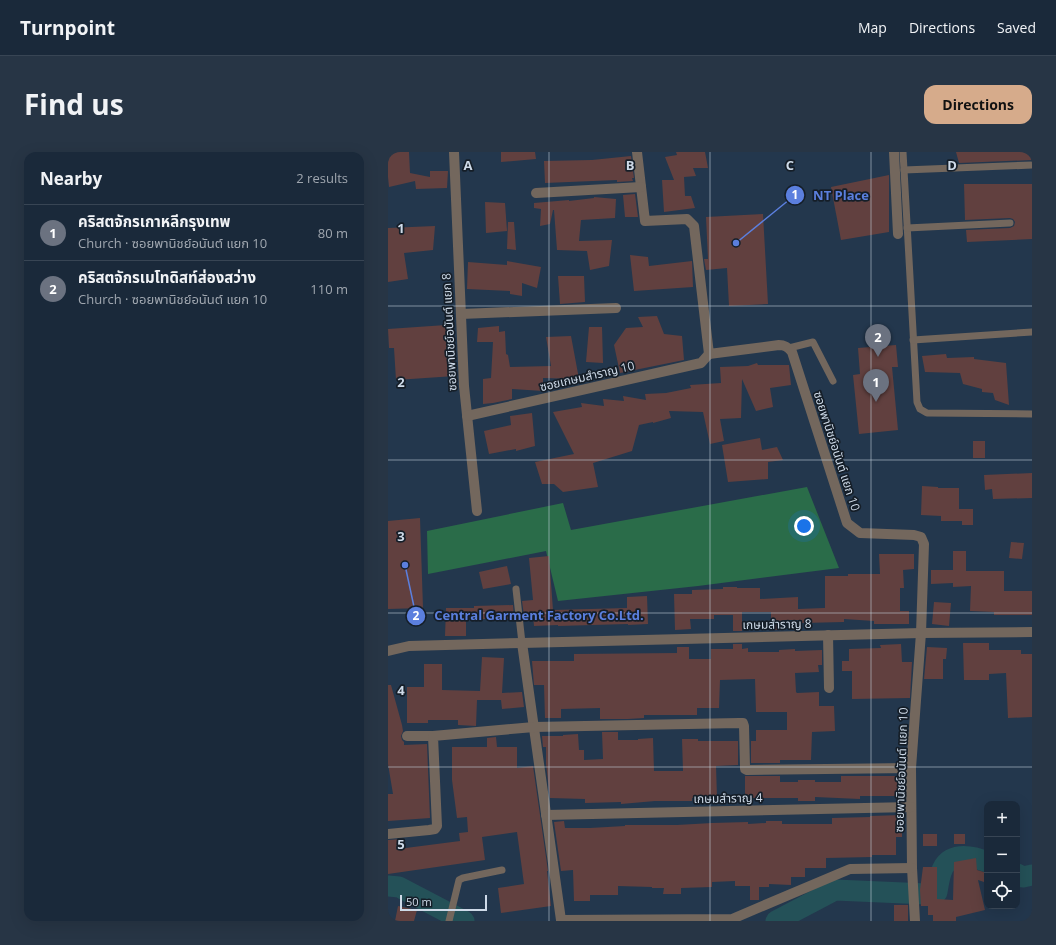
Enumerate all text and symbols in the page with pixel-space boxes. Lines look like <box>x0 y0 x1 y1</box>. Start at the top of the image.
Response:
text: Turnpoint <box>20 15 115 41</box>
text: Map <box>858 18 887 37</box>
text: Directions <box>909 18 975 37</box>
text: Saved <box>997 18 1036 37</box>
text: Find us <box>24 85 124 123</box>
button: Directions <box>924 85 1032 124</box>
text: A <box>464 156 473 174</box>
text: B <box>626 156 635 174</box>
text: C <box>786 156 794 174</box>
text: D <box>947 156 957 174</box>
text: Nearby <box>40 167 102 190</box>
text: 2 results <box>296 169 348 187</box>
callout: NT Place <box>785 183 877 208</box>
text: 1 <box>792 186 798 203</box>
text: NT Place <box>813 186 869 204</box>
text: คริสตจักรเกาหลีกรุงเทพ <box>78 211 231 231</box>
text: 1 <box>397 219 405 237</box>
text: 1 <box>49 224 57 242</box>
text: 80 m <box>318 224 348 242</box>
text: Church · ซอยพานิชย์อนันต์ แยก 10 <box>78 234 267 252</box>
text: คริสตจักรเมโทดิสท์ส่องสว่าง <box>78 267 256 287</box>
street label: ซอยพานิชย์อนันต์ แยก 8 <box>437 272 461 391</box>
text: 2 <box>49 280 57 298</box>
text: 110 m <box>310 280 348 298</box>
text: Church · ซอยพานิชย์อนันต์ แยก 10 <box>78 290 267 308</box>
pin: 2 <box>865 324 891 357</box>
street label: ซอยเกษมสำราญ 10 <box>538 357 636 395</box>
pin: 1 <box>863 369 889 402</box>
text: 2 <box>397 373 405 391</box>
street label: ซอยพานิชย์อนันต์ แยก 10 <box>810 389 864 513</box>
your location <box>794 516 814 536</box>
text: 3 <box>397 527 405 545</box>
callout: Central Garment Factory Co.Ltd. <box>406 603 652 628</box>
text: Central Garment Factory Co.Ltd. <box>434 606 644 624</box>
text: 2 <box>413 607 420 624</box>
street label: เกษมสำราญ 8 <box>742 615 812 633</box>
text: 4 <box>397 681 405 699</box>
street label: ซอยพานิชย์อนันต์ แยก 10 <box>890 707 912 833</box>
street label: เกษมสำราญ 4 <box>693 789 763 807</box>
map controls <box>984 801 1020 909</box>
button: + <box>984 801 1020 837</box>
text: 5 <box>397 835 405 853</box>
button: − <box>984 837 1020 873</box>
button: locate <box>984 873 1020 909</box>
scale bar <box>400 893 487 912</box>
text: 50 m <box>406 894 432 909</box>

